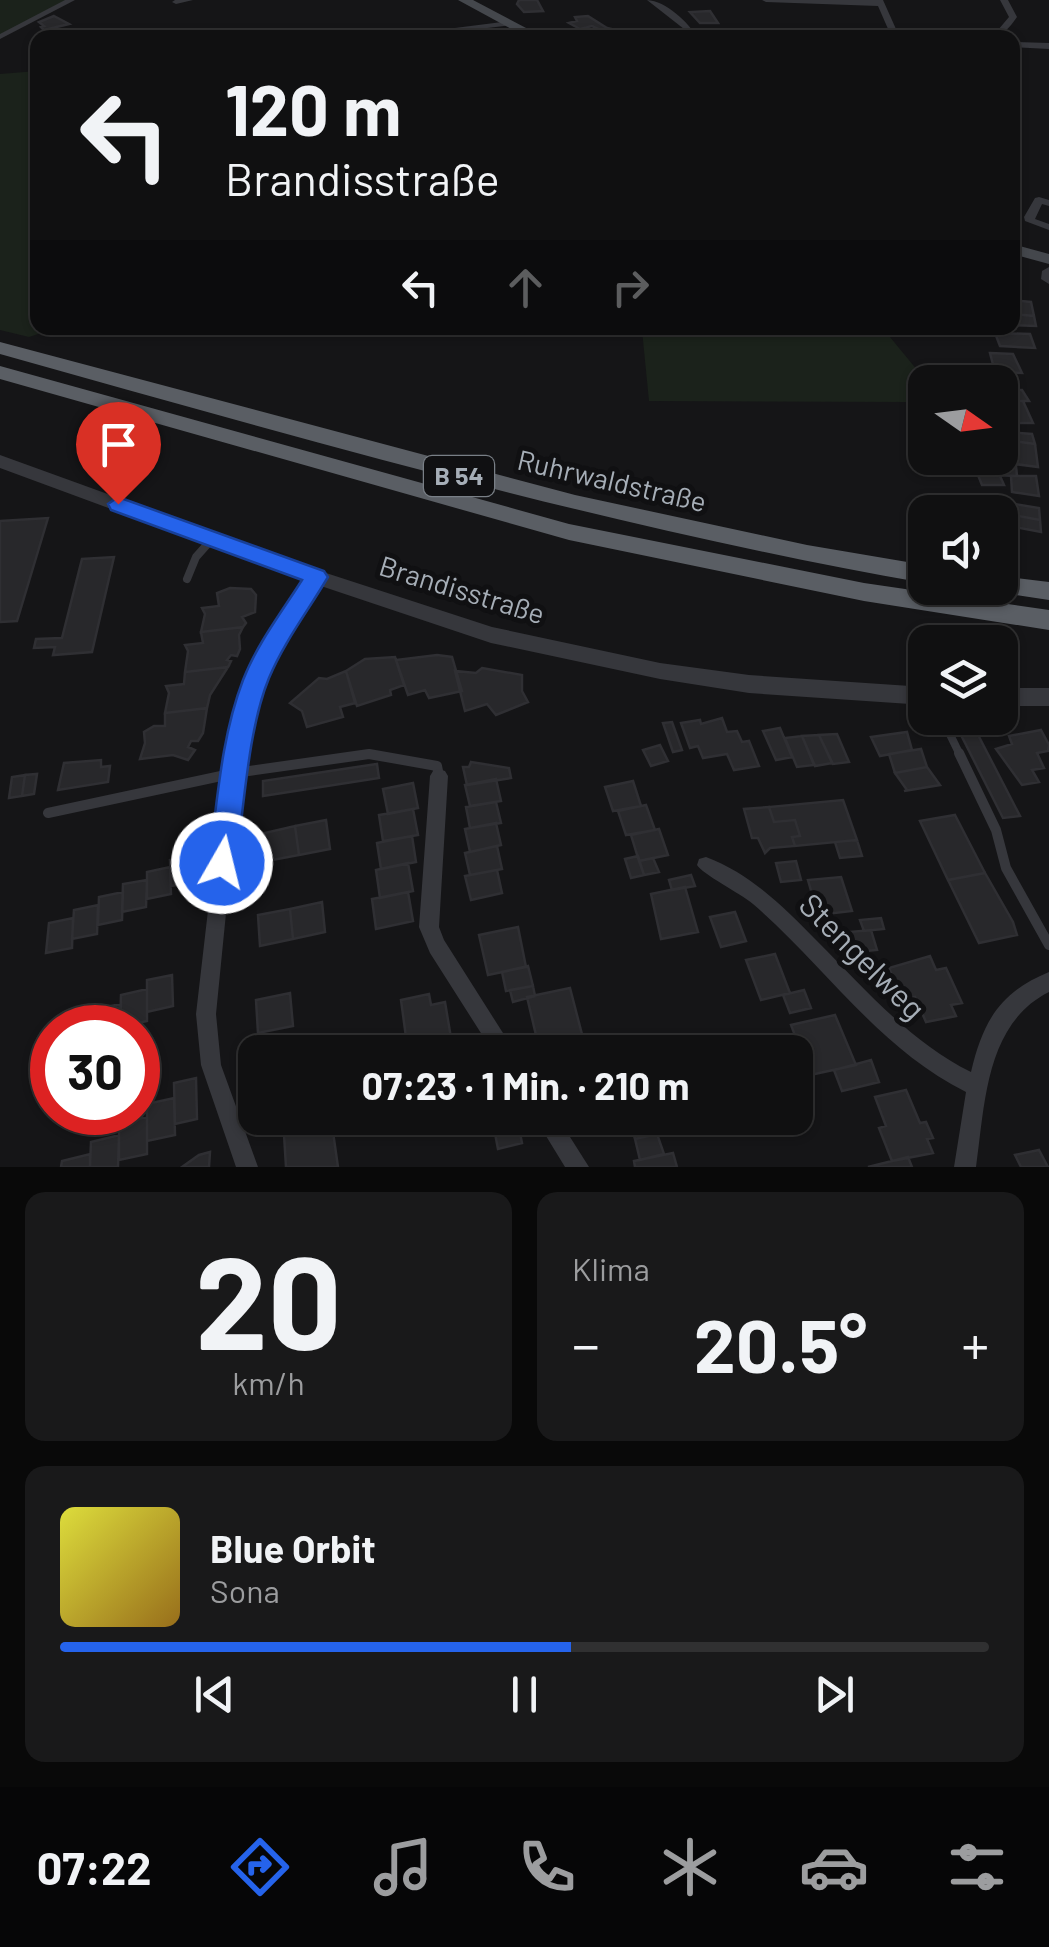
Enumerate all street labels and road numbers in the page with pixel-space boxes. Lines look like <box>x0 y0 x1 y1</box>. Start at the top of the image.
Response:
street label: Ruhrwaldstraße <box>515 442 710 518</box>
road number: B 54 <box>424 456 494 496</box>
street label: Brandisstraße <box>376 548 549 630</box>
street label: Stengelweg <box>793 885 934 1026</box>

